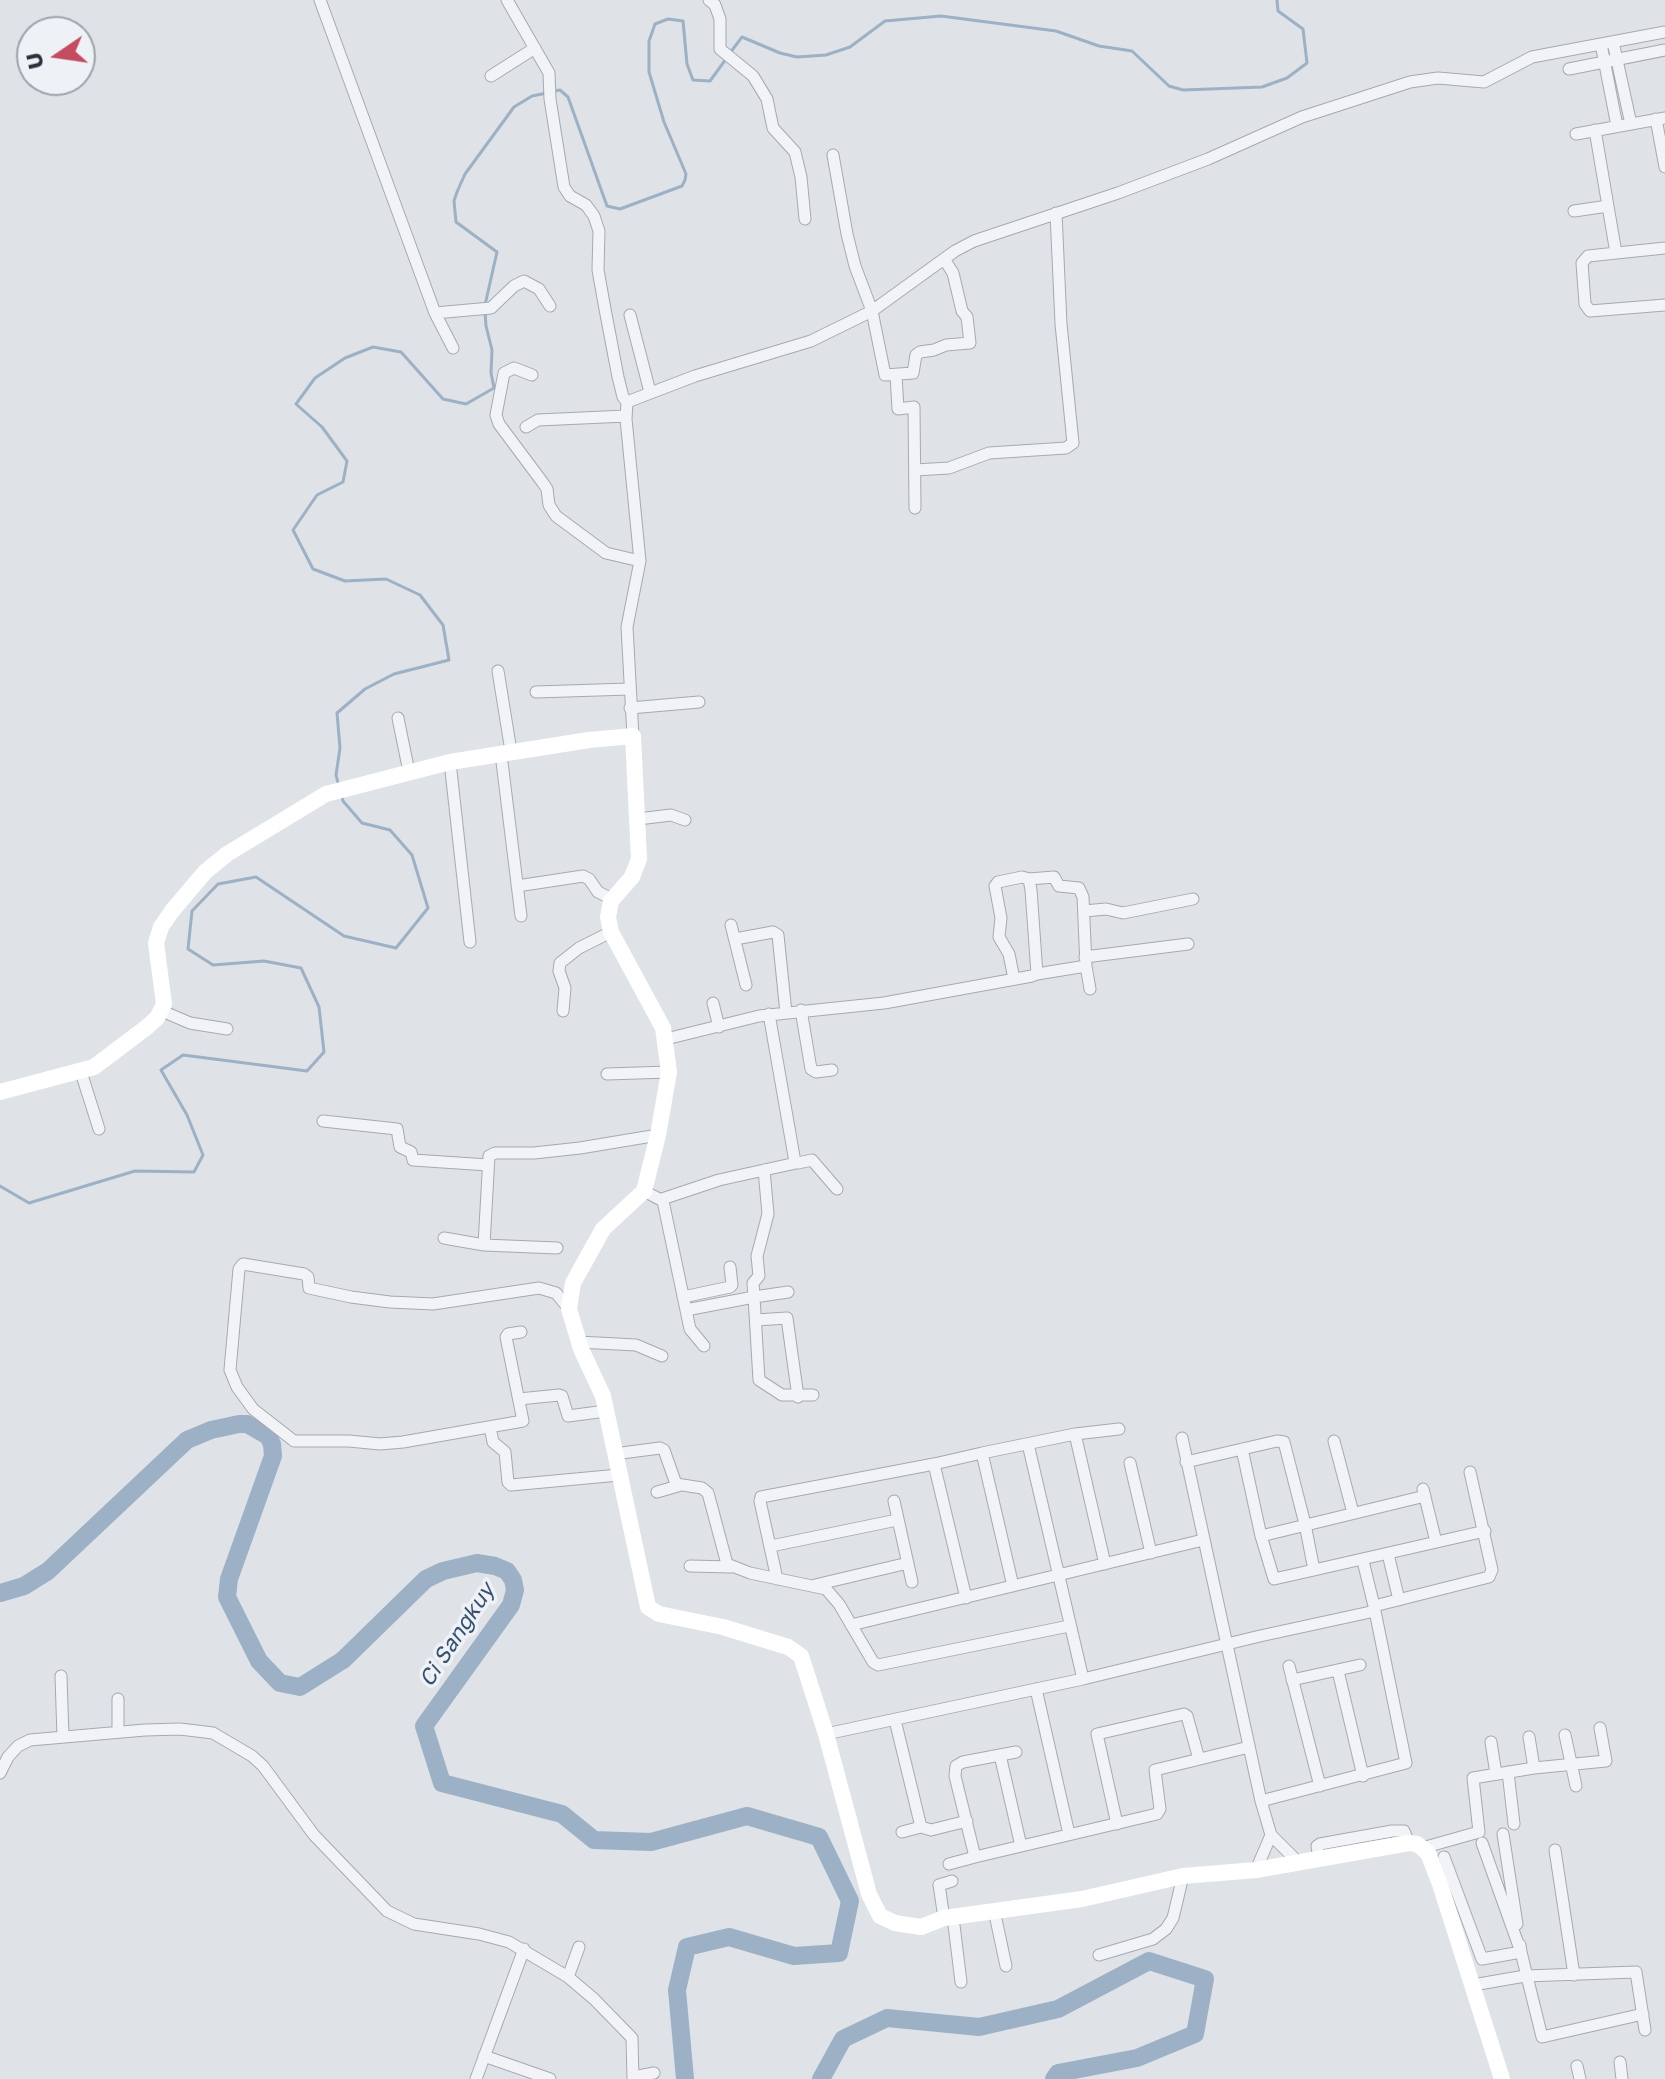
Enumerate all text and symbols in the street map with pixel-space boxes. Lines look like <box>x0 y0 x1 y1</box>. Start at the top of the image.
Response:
north arrow <box>16 16 96 96</box>
text: U <box>19 50 49 72</box>
water label: Ci Sangkuy <box>414 1578 500 1692</box>

